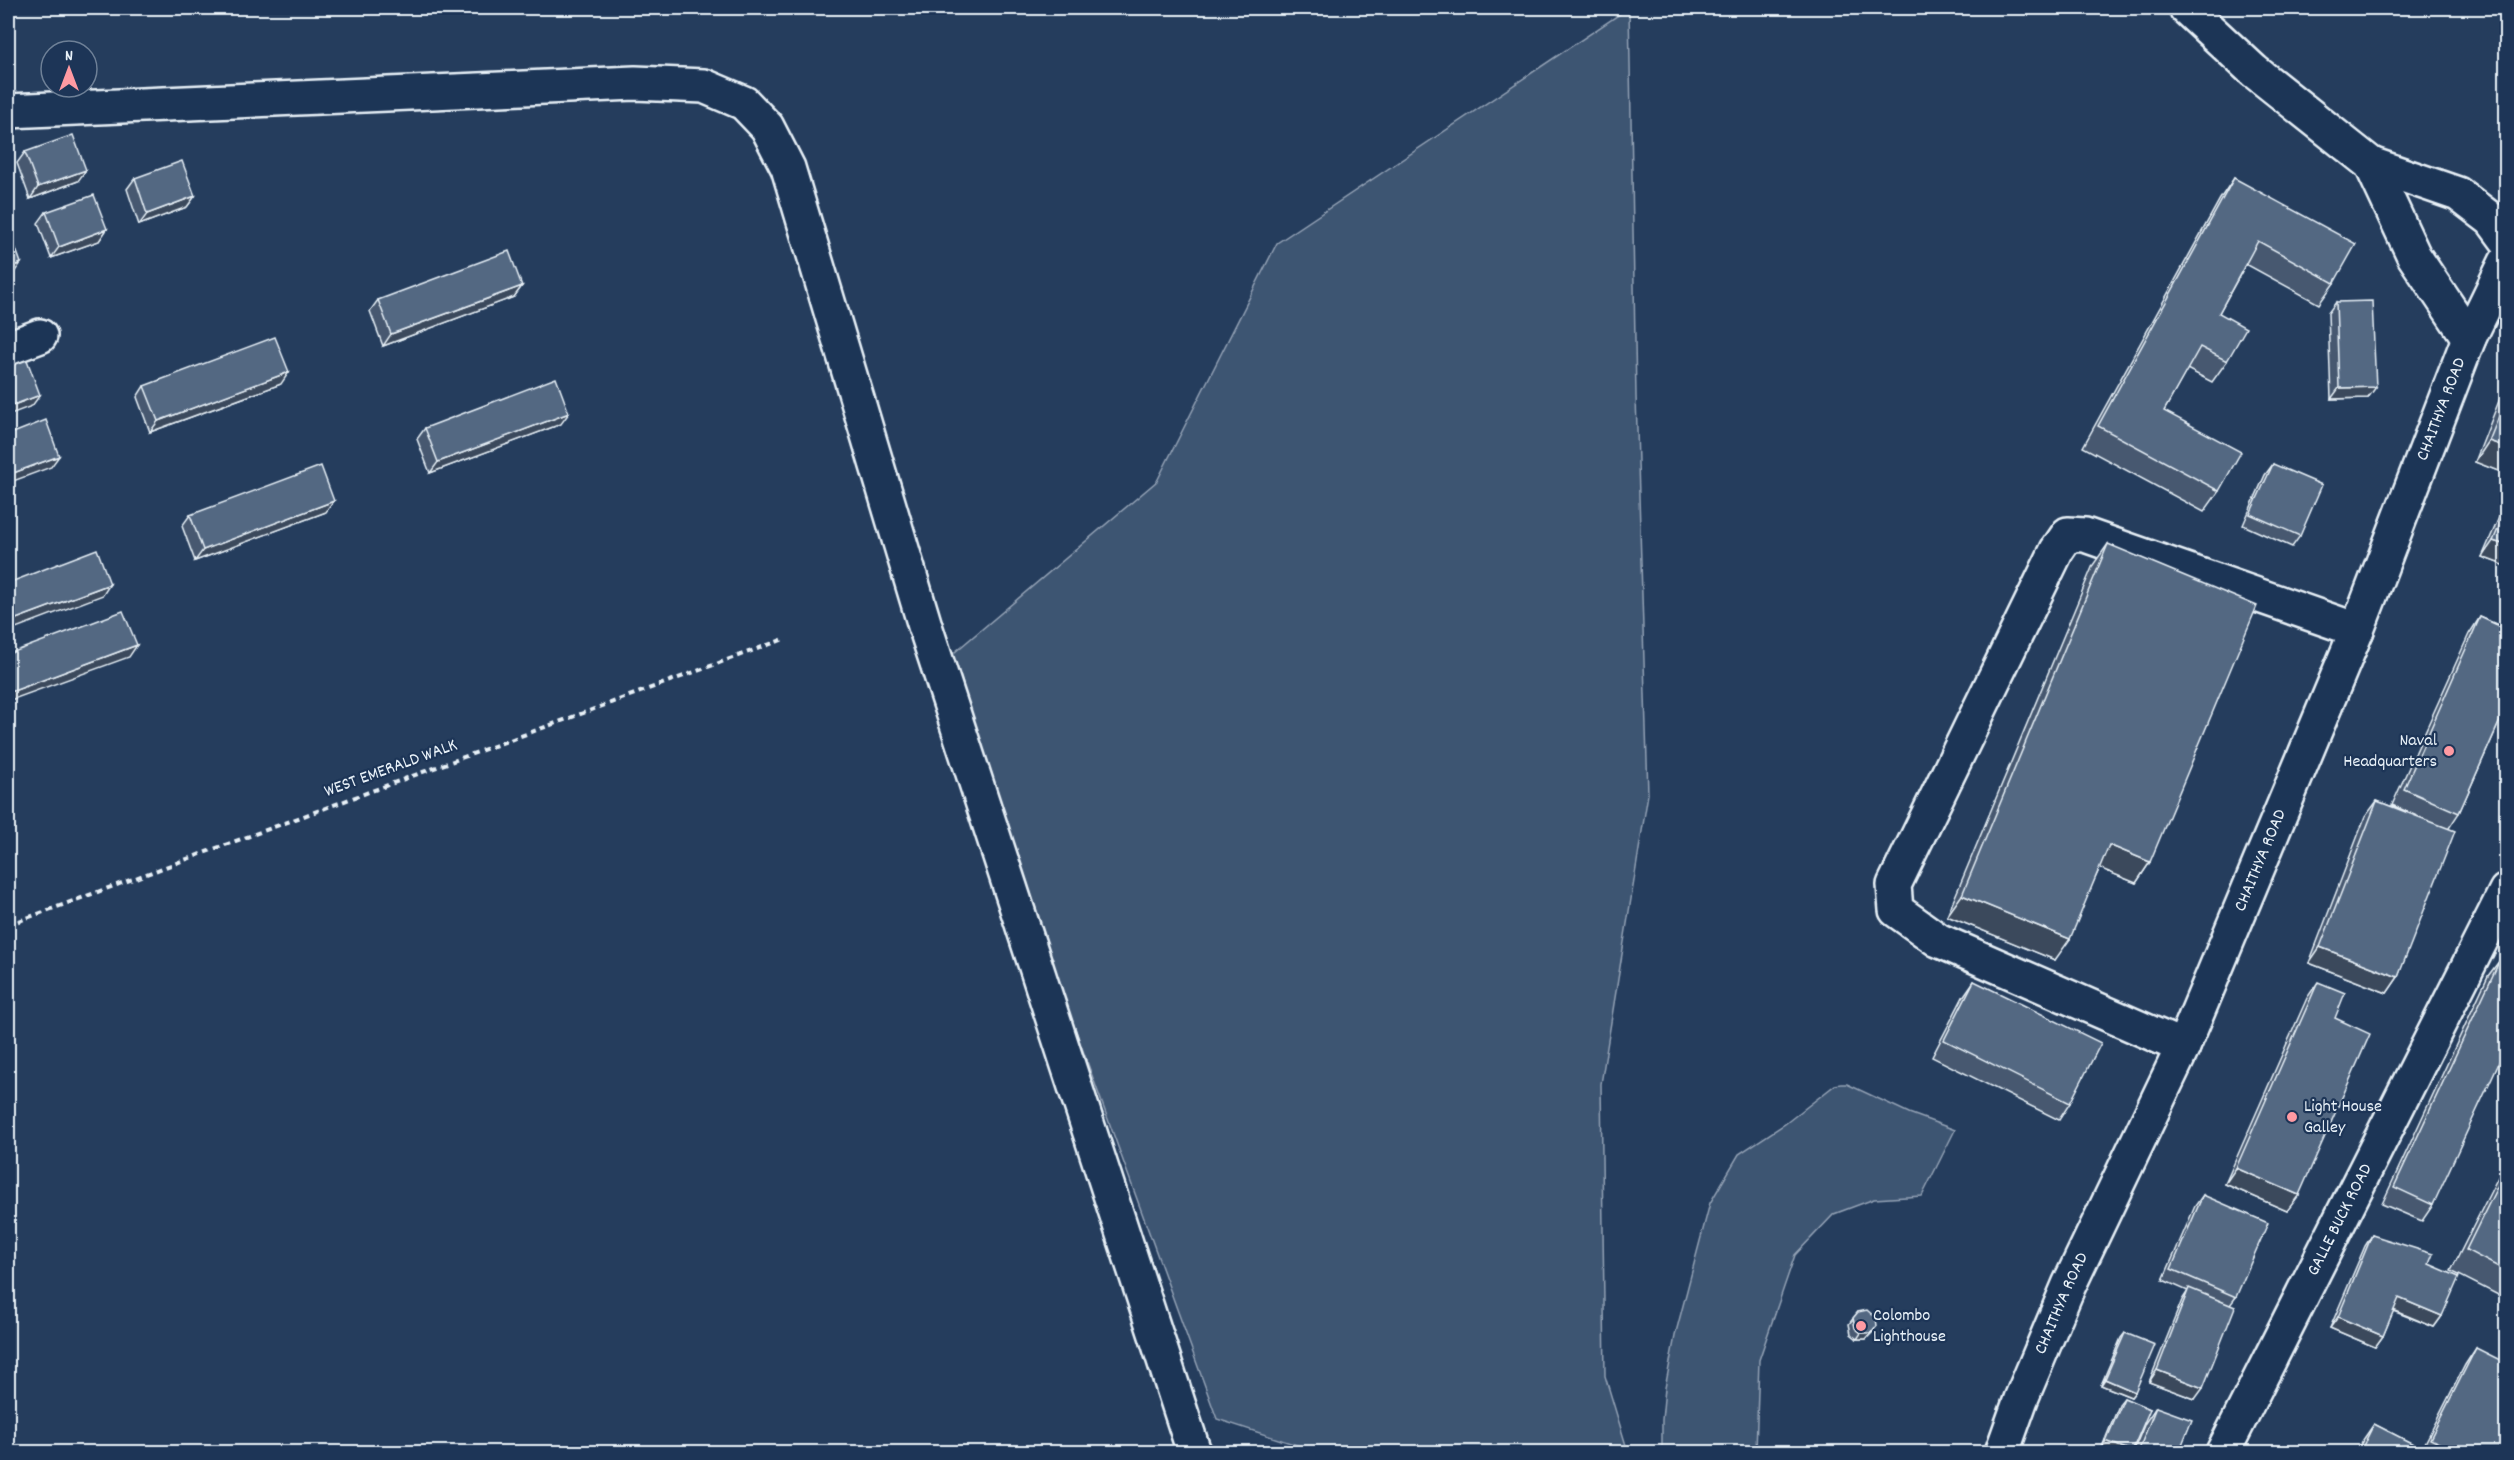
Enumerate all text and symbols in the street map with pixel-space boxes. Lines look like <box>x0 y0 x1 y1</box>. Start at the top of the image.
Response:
north arrow <box>39 39 99 99</box>
text: N <box>65 45 73 68</box>
street label: CHAITHYA ROAD <box>2410 354 2473 465</box>
place label: Naval Headquarters <box>2343 729 2438 775</box>
street label: WEST EMERALD WALK <box>321 733 461 805</box>
marker: Naval Headquarters <box>2442 744 2456 758</box>
street label: CHAITHYA ROAD <box>2228 805 2293 915</box>
place label: Light House Galley <box>2304 1095 2382 1141</box>
marker: Light House Galley <box>2285 1110 2299 1124</box>
street label: GALLE BUCK ROAD <box>2301 1159 2379 1280</box>
street label: CHAITHYA ROAD <box>2029 1249 2095 1358</box>
place label: Colombo Lighthouse <box>1873 1304 1946 1350</box>
marker: Colombo Lighthouse <box>1854 1319 1868 1333</box>

